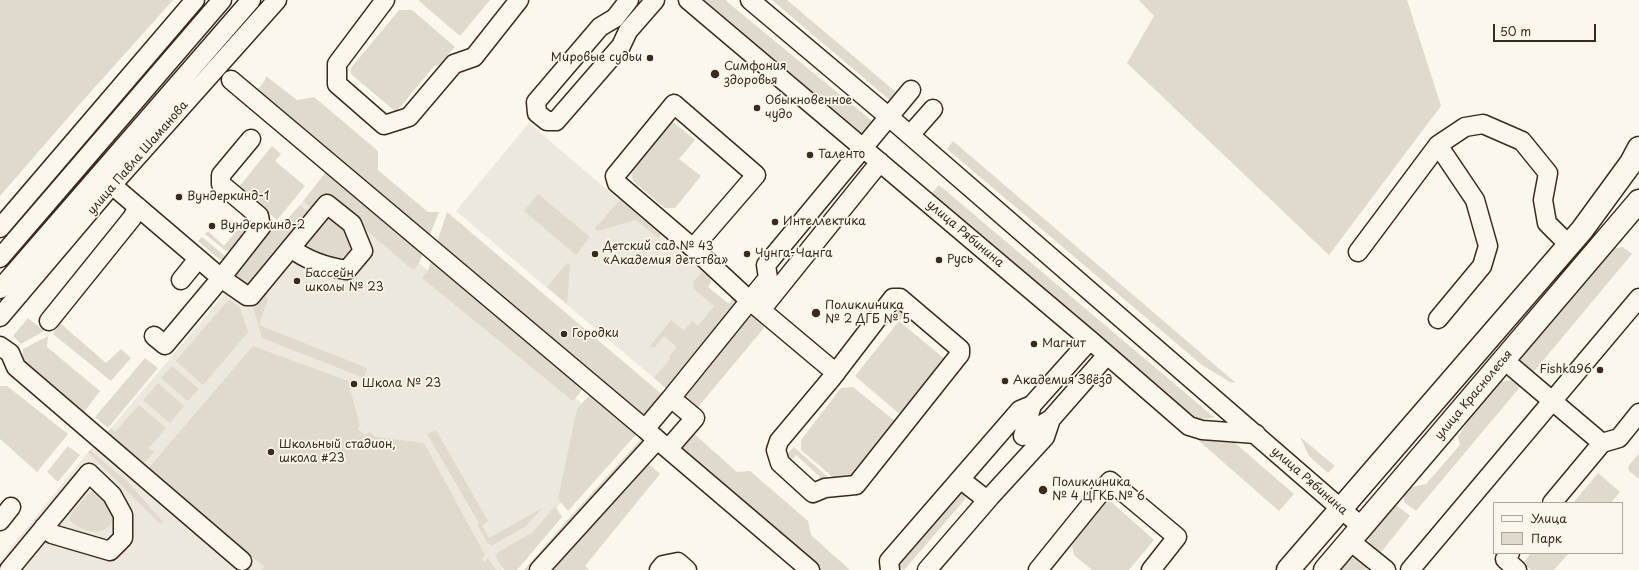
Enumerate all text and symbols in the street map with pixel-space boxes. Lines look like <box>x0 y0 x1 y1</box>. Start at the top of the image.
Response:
scale bar <box>1495 16 1598 42</box>
text: 50 m <box>1500 22 1531 40</box>
place label: Мировые судьи <box>551 51 642 65</box>
marker: Мировые судьи <box>645 53 655 63</box>
place label: Симфония здоровья <box>724 60 786 88</box>
marker: Симфония здоровья <box>709 68 721 80</box>
place label: Обыкновенное чудо <box>765 94 852 122</box>
street label: улица Павла Шаманова <box>85 98 191 218</box>
marker: Обыкновенное чудо <box>752 103 762 113</box>
place label: Таленто <box>818 148 865 162</box>
marker: Таленто <box>805 150 815 160</box>
place label: Вундеркинд-1 <box>187 190 269 204</box>
marker: Вундеркинд-1 <box>174 192 184 202</box>
street label: улица Рябинина <box>923 198 1007 270</box>
place label: Интеллектика <box>783 215 866 229</box>
marker: Интеллектика <box>770 217 780 227</box>
place label: Вундеркинд-2 <box>220 219 305 233</box>
marker: Вундеркинд-2 <box>207 221 217 231</box>
place label: Детский сад № 43 «Академия детства» <box>603 240 728 268</box>
place label: Чунга-Чанга <box>755 247 833 261</box>
marker: Детский сад № 43 «Академия детства» <box>590 249 600 259</box>
marker: Чунга-Чанга <box>742 249 752 259</box>
place label: Русь <box>947 253 973 267</box>
marker: Русь <box>934 255 944 265</box>
place label: Бассейн школы № 23 <box>305 267 384 295</box>
marker: Бассейн школы № 23 <box>292 276 302 286</box>
place label: Поликлиника № 2 ДГБ № 5 <box>825 299 910 327</box>
marker: Поликлиника № 2 ДГБ № 5 <box>810 307 822 319</box>
place label: Городки <box>572 327 619 341</box>
marker: Городки <box>559 329 569 339</box>
place label: Магнит <box>1042 337 1086 351</box>
marker: Магнит <box>1029 339 1039 349</box>
street label: улица Краснолесья <box>1432 347 1516 443</box>
place label: Fishka96 <box>1539 363 1592 377</box>
marker: Fishka96 <box>1595 365 1605 375</box>
place label: Академия Звёзд <box>1013 374 1112 388</box>
marker: Академия Звёзд <box>1000 376 1010 386</box>
place label: Школа № 23 <box>362 377 441 391</box>
marker: Школа № 23 <box>349 379 359 389</box>
place label: Школьный стадион, школа #23 <box>279 438 396 466</box>
street label: улица Рябинина <box>1268 444 1350 518</box>
marker: Школьный стадион, школа #23 <box>266 447 276 457</box>
place label: Поликлиника № 4 ЦГКБ № 6 <box>1052 476 1145 504</box>
marker: Поликлиника № 4 ЦГКБ № 6 <box>1037 484 1049 496</box>
legend <box>1493 502 1623 554</box>
text: Улица <box>1531 509 1567 527</box>
text: Парк <box>1531 529 1562 547</box>

